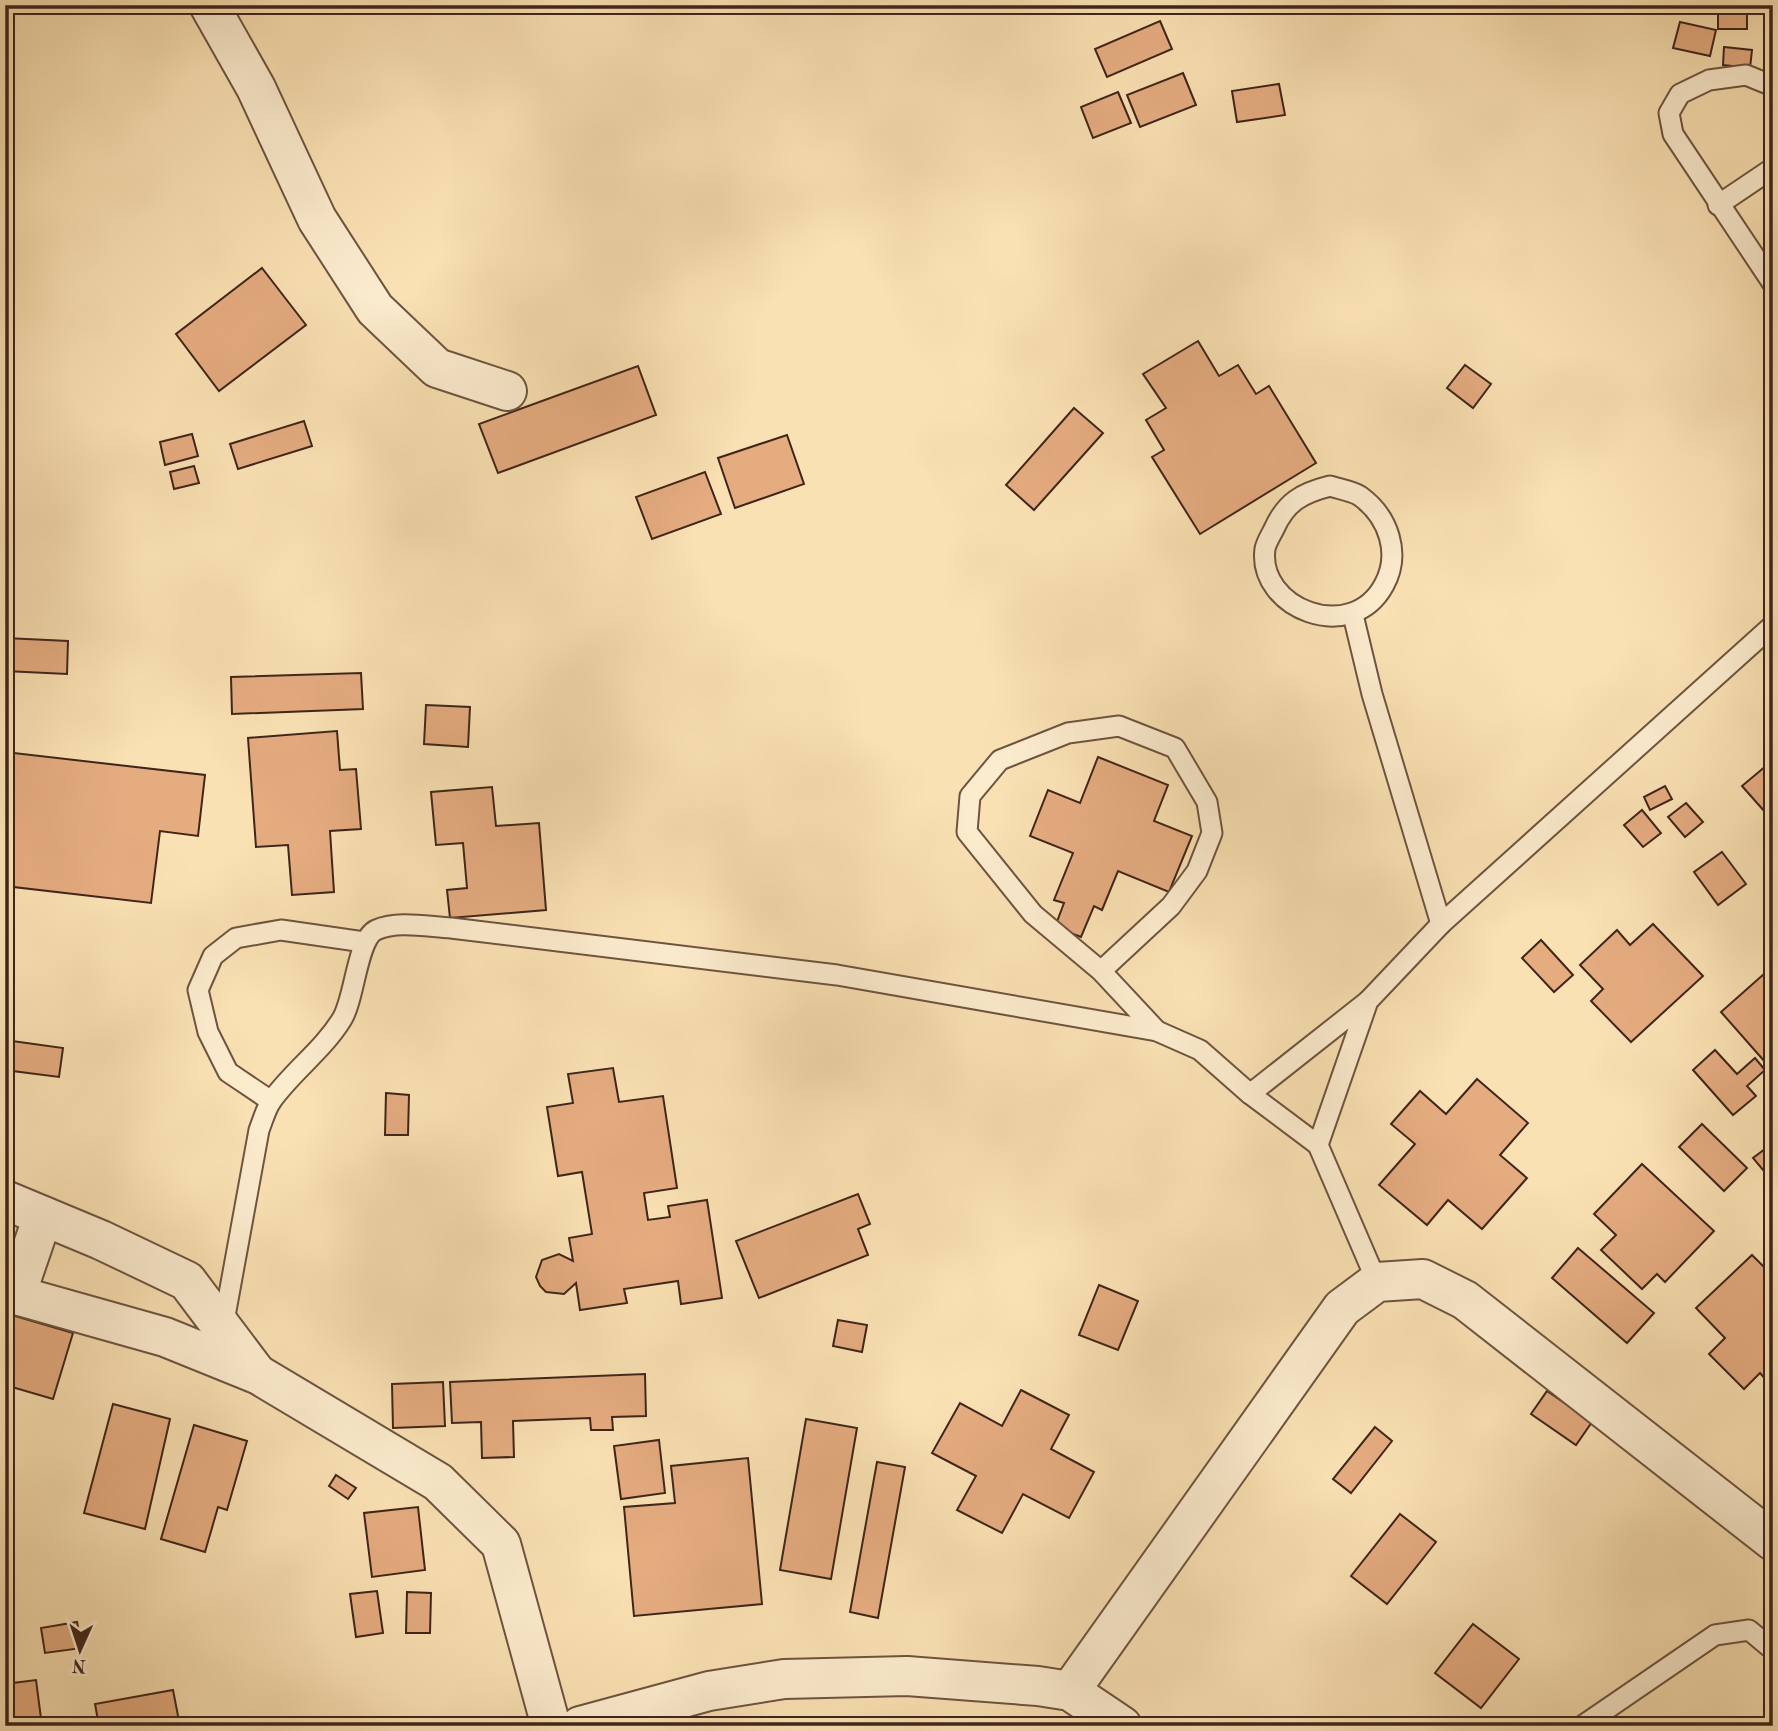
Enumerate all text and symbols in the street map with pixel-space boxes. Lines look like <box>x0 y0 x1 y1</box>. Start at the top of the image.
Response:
north arrow <box>46 1616 116 1686</box>
text: N <box>71 1655 87 1674</box>

